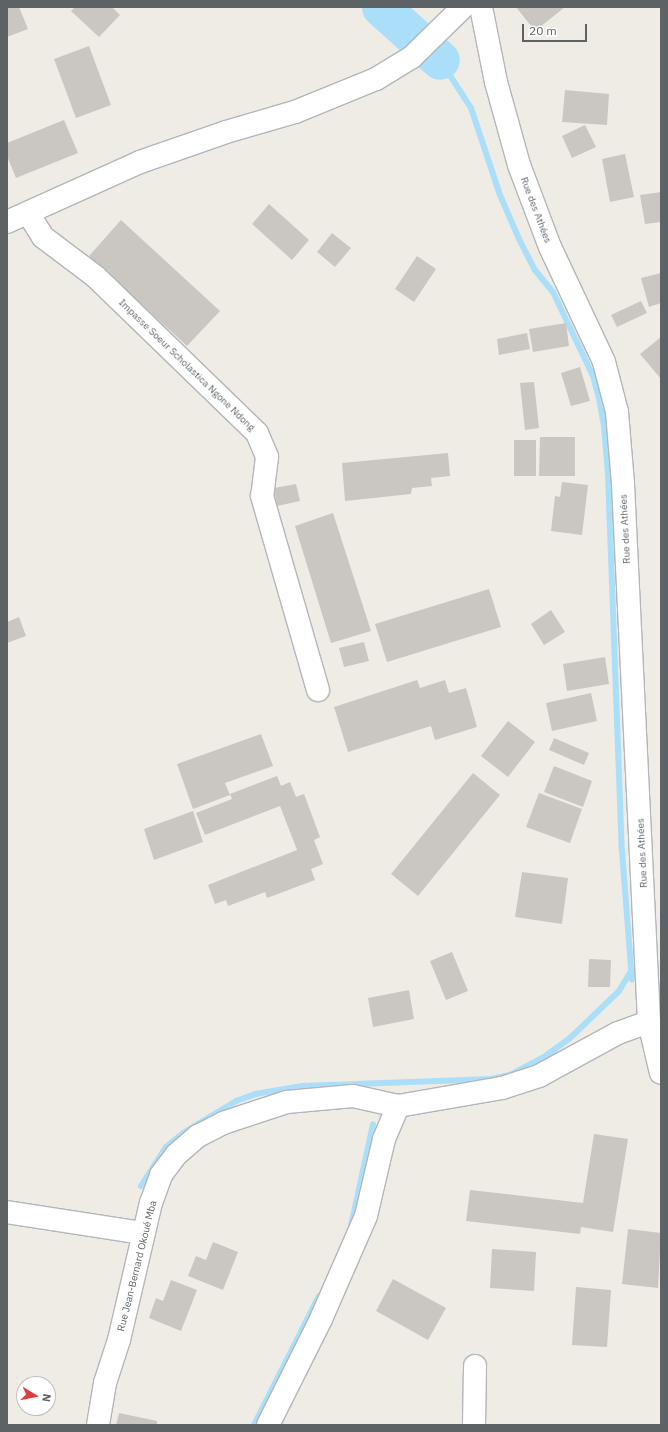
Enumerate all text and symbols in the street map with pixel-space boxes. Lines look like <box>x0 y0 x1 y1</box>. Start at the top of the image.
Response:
scale bar <box>524 16 589 42</box>
text: 20 m <box>529 23 557 38</box>
street label: Rue des Athées <box>518 175 554 245</box>
street label: Impasse Soeur Scholastica Ngone Ndong <box>116 297 258 433</box>
street label: Rue des Athées <box>617 494 633 564</box>
street label: Rue des Athées <box>634 818 650 888</box>
street label: Rue Jean-Bernard Okoué Mba <box>115 1199 159 1333</box>
north arrow <box>16 1376 56 1416</box>
text: N <box>39 1393 54 1403</box>

